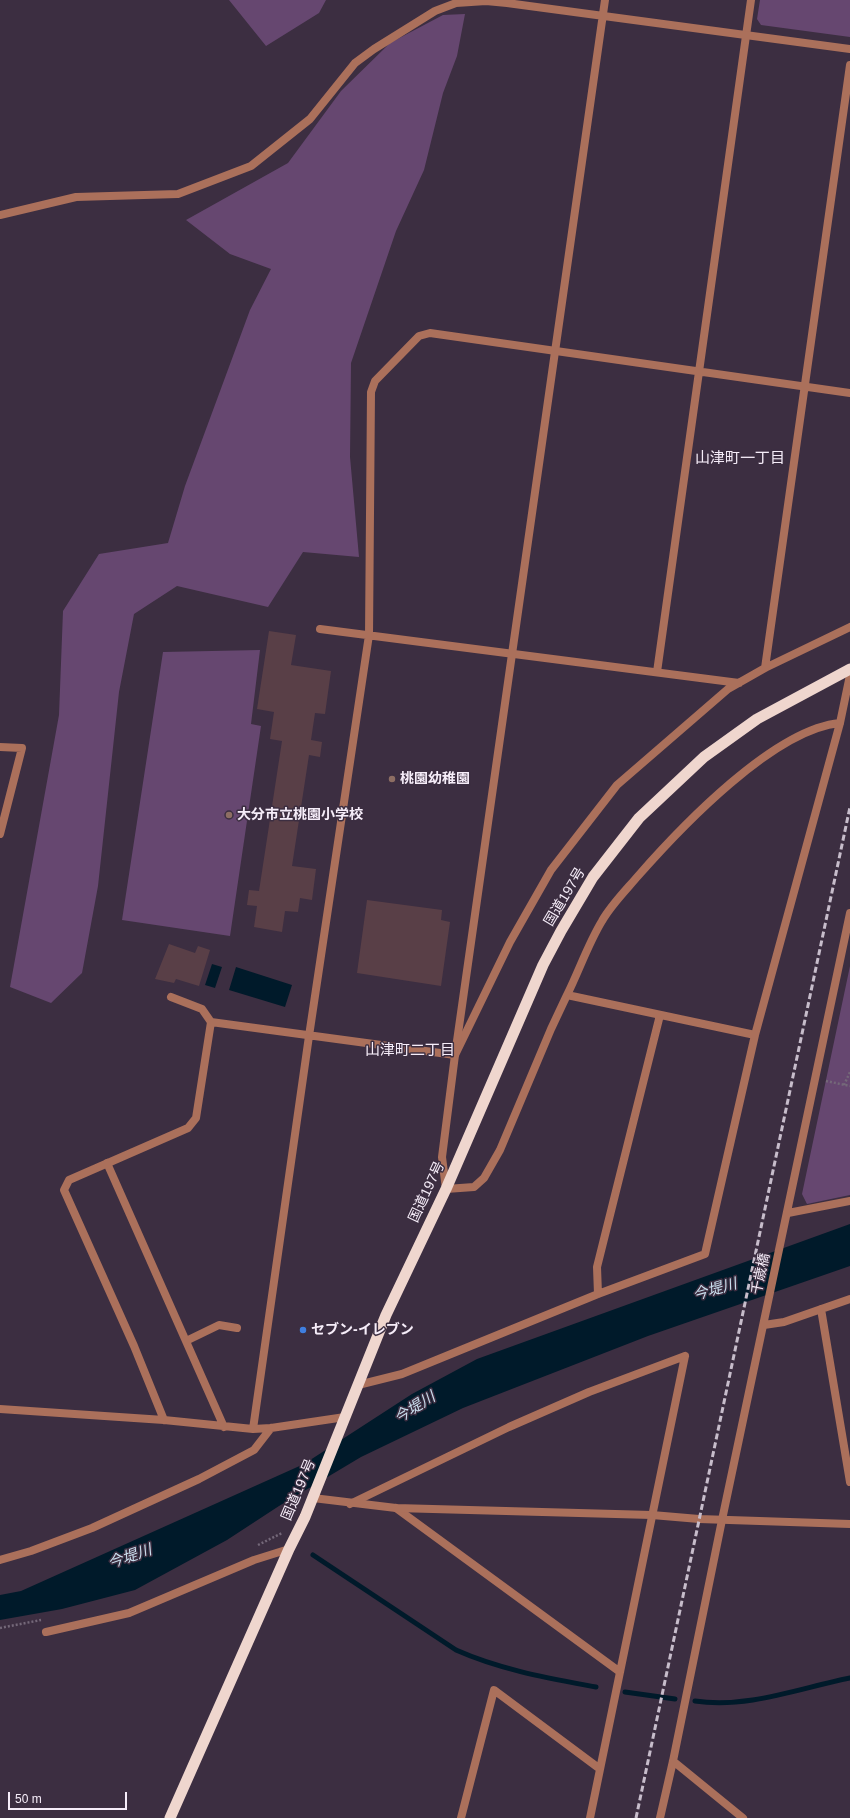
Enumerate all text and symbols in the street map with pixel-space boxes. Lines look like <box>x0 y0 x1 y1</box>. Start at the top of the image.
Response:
district label: 山津町一丁目 <box>695 450 785 468</box>
place label: 桃園幼稚園 <box>400 771 470 787</box>
marker: 桃園幼稚園 <box>387 774 397 784</box>
place label: 大分市立桃園小学校 <box>237 807 363 823</box>
marker: 大分市立桃園小学校 <box>224 810 234 820</box>
street label: 国道197号 <box>541 865 589 929</box>
district label: 山津町二丁目 <box>365 1042 455 1060</box>
street label: 国道197号 <box>406 1159 448 1225</box>
street label: 千歳橋 <box>748 1252 774 1296</box>
water label: 今堤川 <box>691 1275 739 1305</box>
place label: セブン-イレブン <box>311 1322 414 1338</box>
marker: セブン-イレブン <box>298 1325 308 1335</box>
water label: 今堤川 <box>391 1388 439 1428</box>
street label: 国道197号 <box>278 1457 320 1523</box>
water label: 今堤川 <box>106 1541 154 1573</box>
scale bar <box>10 1784 129 1810</box>
text: 50 m <box>15 1792 42 1806</box>

